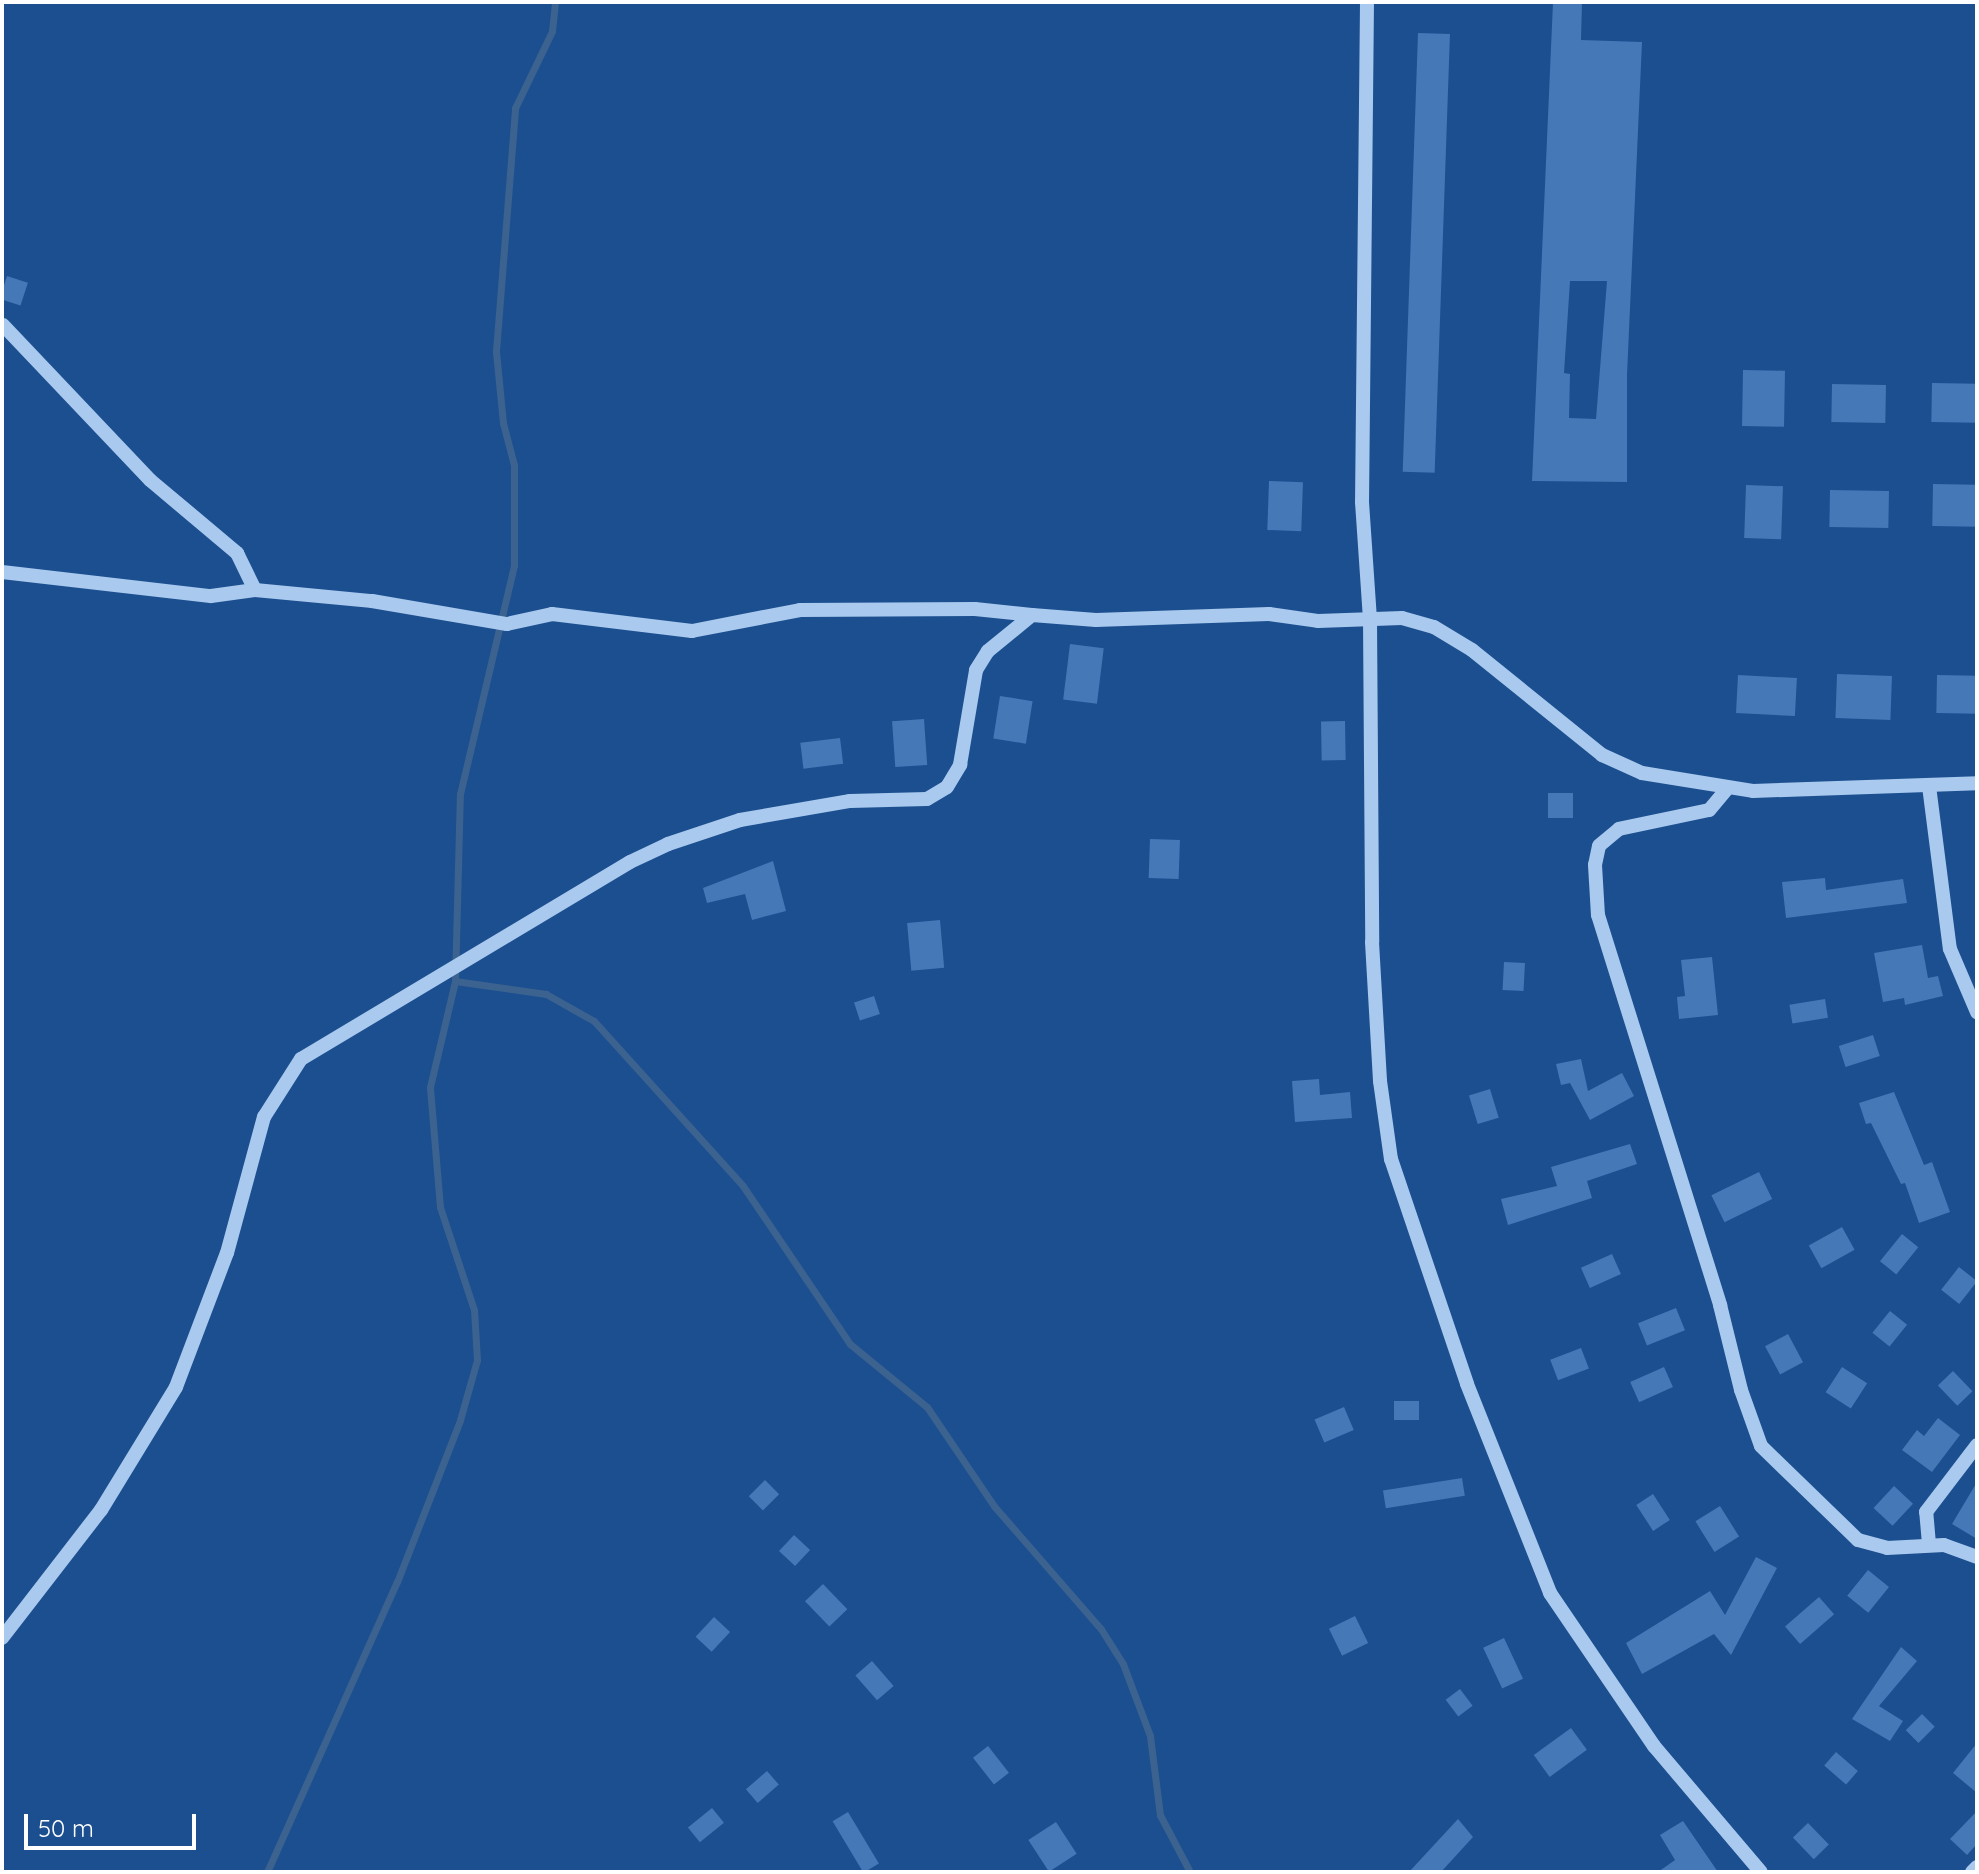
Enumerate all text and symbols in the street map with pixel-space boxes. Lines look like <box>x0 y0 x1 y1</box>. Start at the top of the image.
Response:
scale bar <box>28 1798 200 1848</box>
text: 50 m <box>38 1813 94 1843</box>

